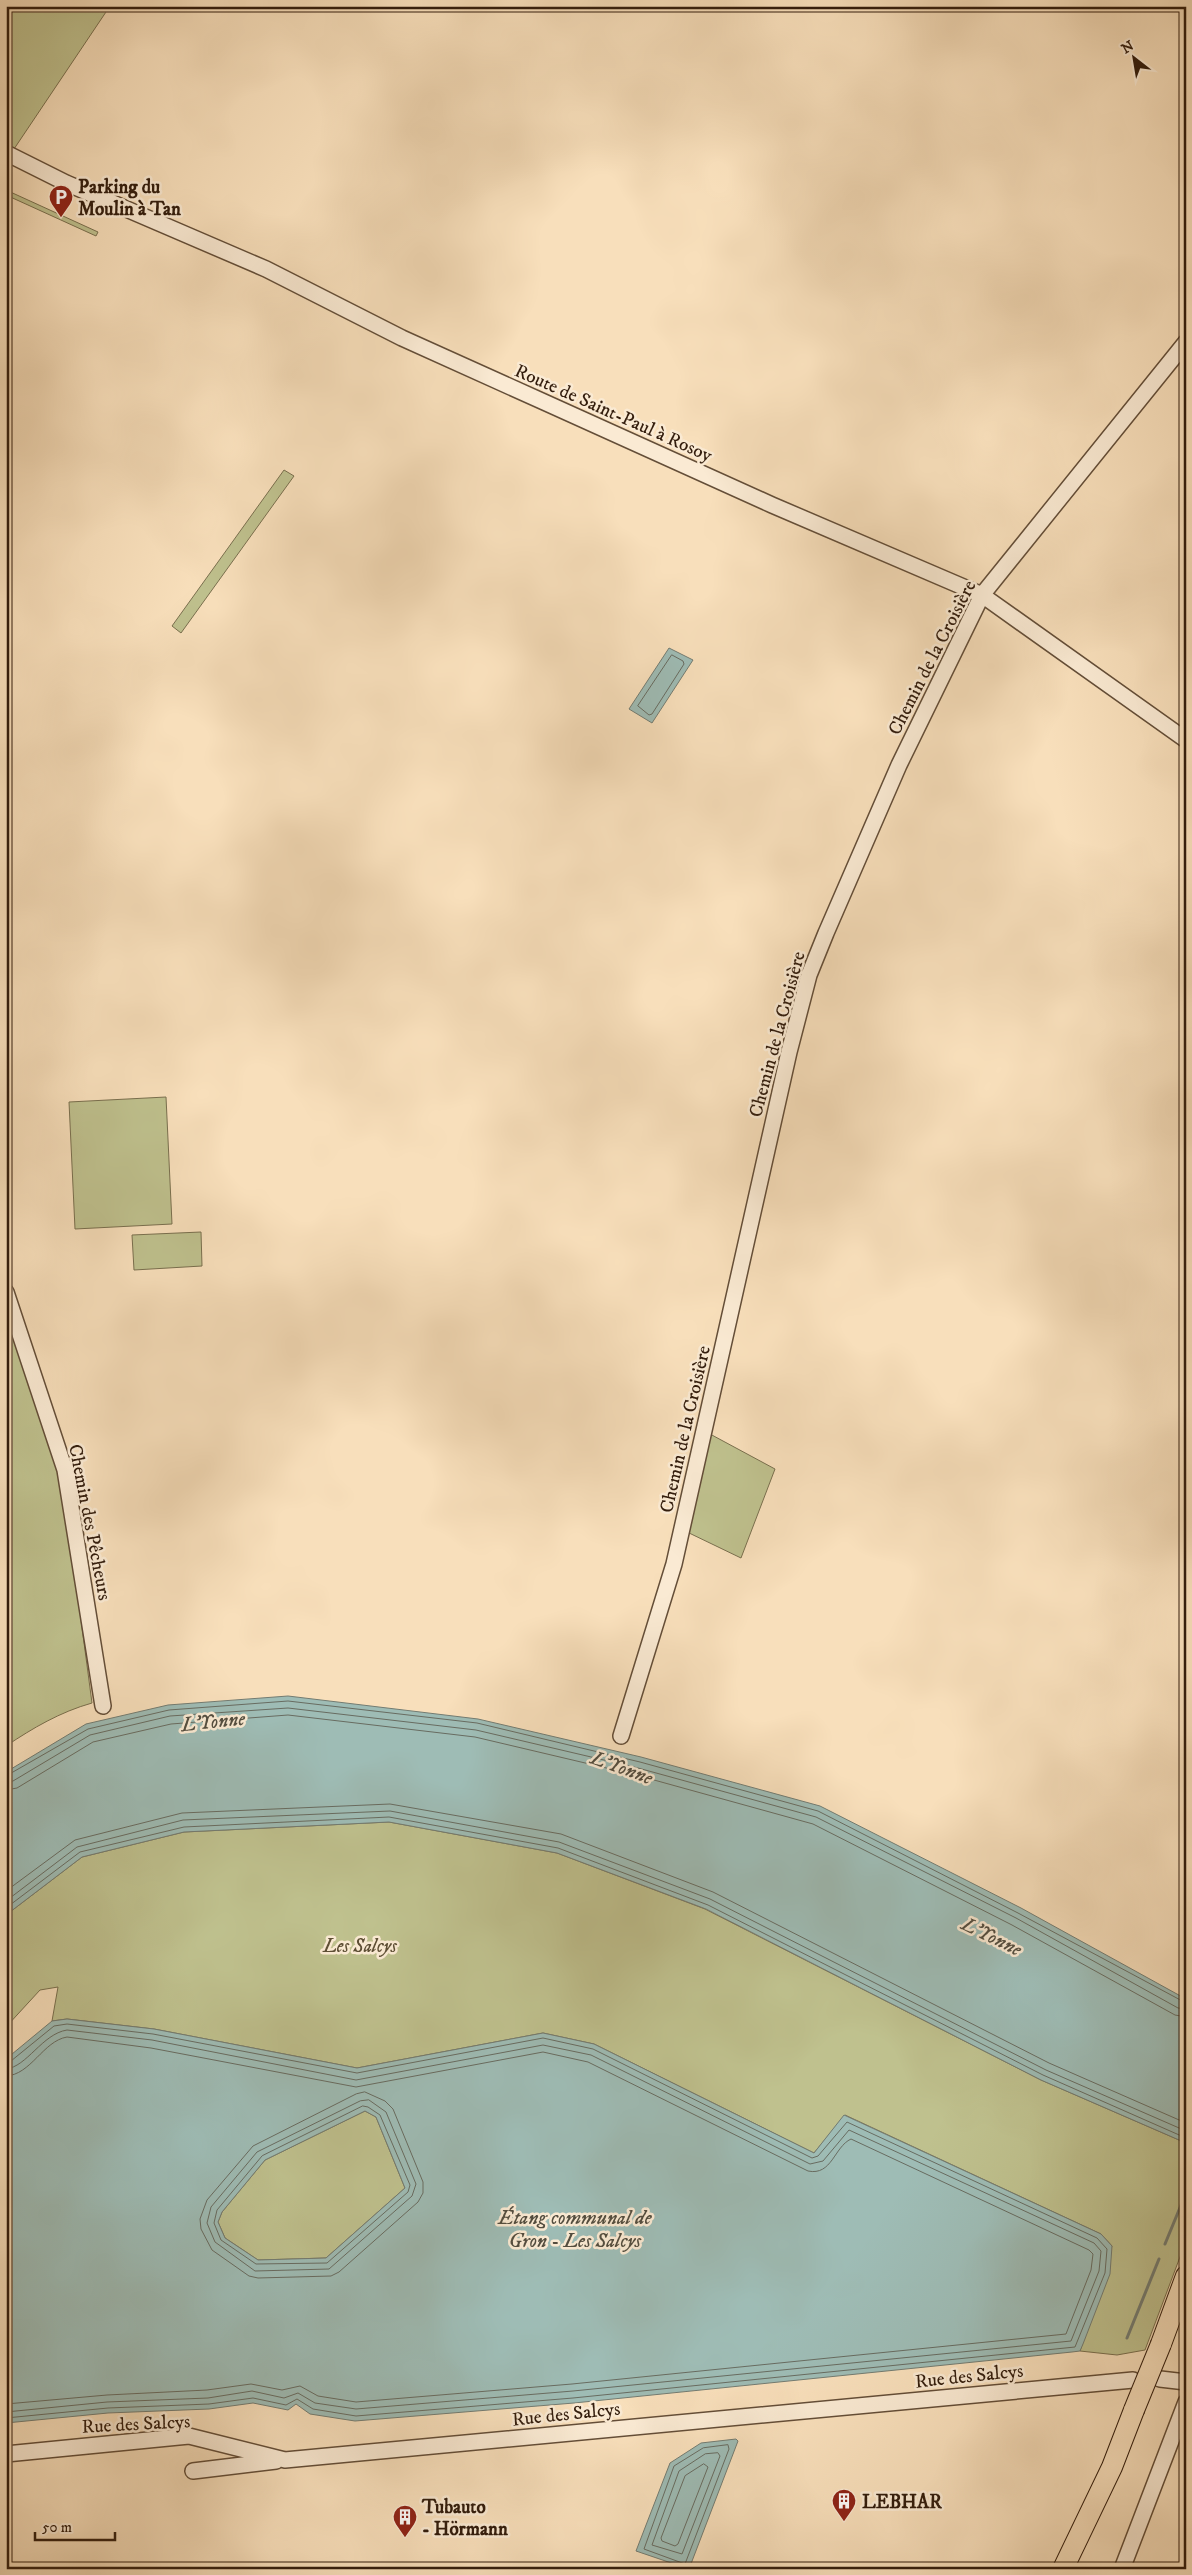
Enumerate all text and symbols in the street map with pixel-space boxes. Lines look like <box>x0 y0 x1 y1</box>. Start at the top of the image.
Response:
north arrow <box>1110 32 1160 82</box>
text: N <box>1118 37 1138 58</box>
place label: Parking du Moulin à Tan <box>78 176 182 221</box>
parking icon: Parking du Moulin à Tan <box>48 184 74 218</box>
street label: Route de Saint-Paul à Rosoy <box>511 359 717 468</box>
street label: Chemin de la Croisière <box>883 576 981 739</box>
street label: Chemin de la Croisière <box>744 949 811 1120</box>
street label: Chemin de la Croisière <box>655 1343 716 1515</box>
street label: Chemin des Pêcheurs <box>63 1442 116 1602</box>
water label: L'Yonne <box>179 1707 247 1738</box>
water label: L'Yonne <box>586 1745 657 1792</box>
water label: L'Yonne <box>956 1912 1027 1963</box>
park label: Les Salcys <box>322 1935 398 1958</box>
water label: Étang communal de Gron - Les Salcys <box>497 2206 653 2254</box>
street label: Rue des Salcys <box>914 2359 1024 2394</box>
street label: Rue des Salcys <box>511 2397 621 2432</box>
street label: Rue des Salcys <box>81 2410 191 2439</box>
building icon: LEBHAR <box>831 2488 857 2522</box>
place label: LEBHAR <box>862 2491 942 2514</box>
place label: Tubauto - Hörmann <box>421 2496 509 2541</box>
building icon: Tubauto - Hörmann <box>392 2504 418 2538</box>
scale bar <box>35 2510 115 2542</box>
text: 50 m <box>42 2518 72 2537</box>

